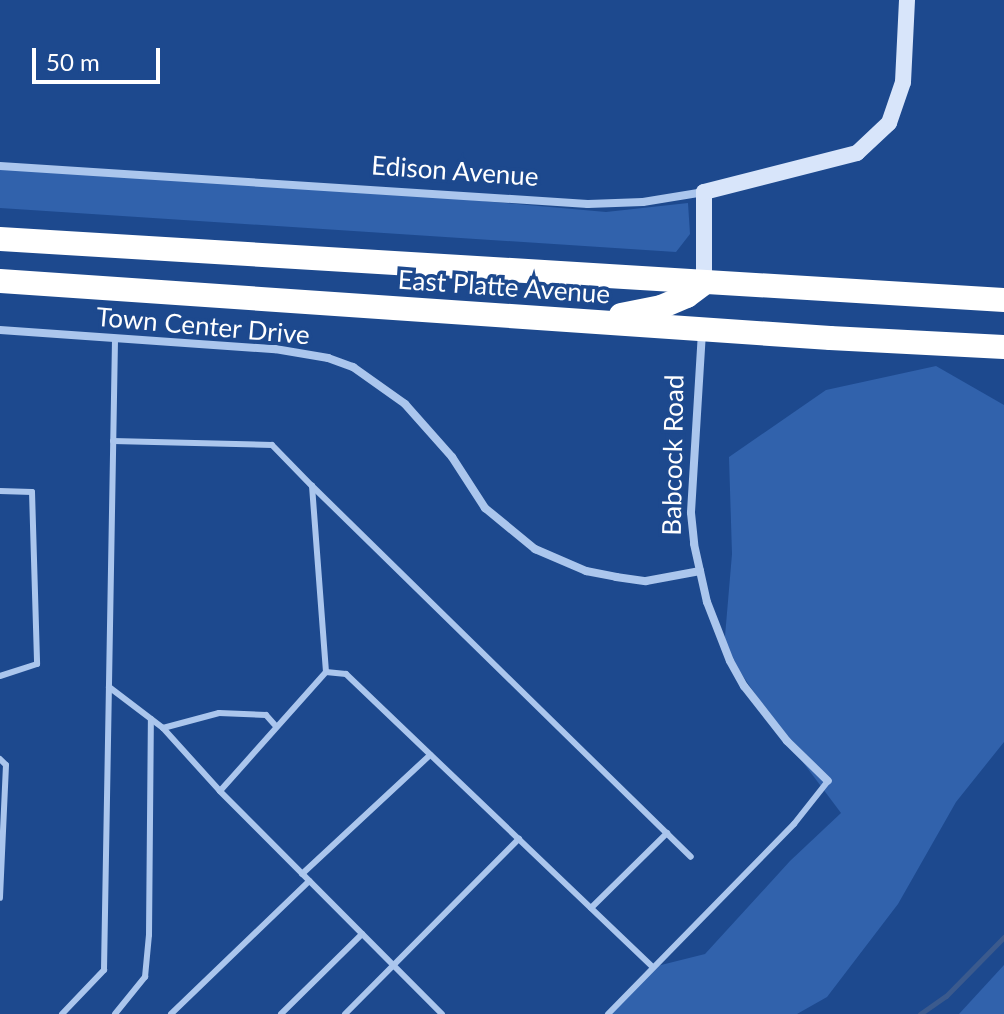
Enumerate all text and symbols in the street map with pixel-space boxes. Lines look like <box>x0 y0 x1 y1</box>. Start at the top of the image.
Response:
scale bar <box>36 32 164 82</box>
text: 50 m <box>46 47 100 76</box>
street label: Edison Avenue <box>370 150 540 192</box>
street label: East Platte Avenue <box>396 264 612 310</box>
street label: Town Center Drive <box>95 301 311 351</box>
street label: Babcock Road <box>656 374 690 536</box>

